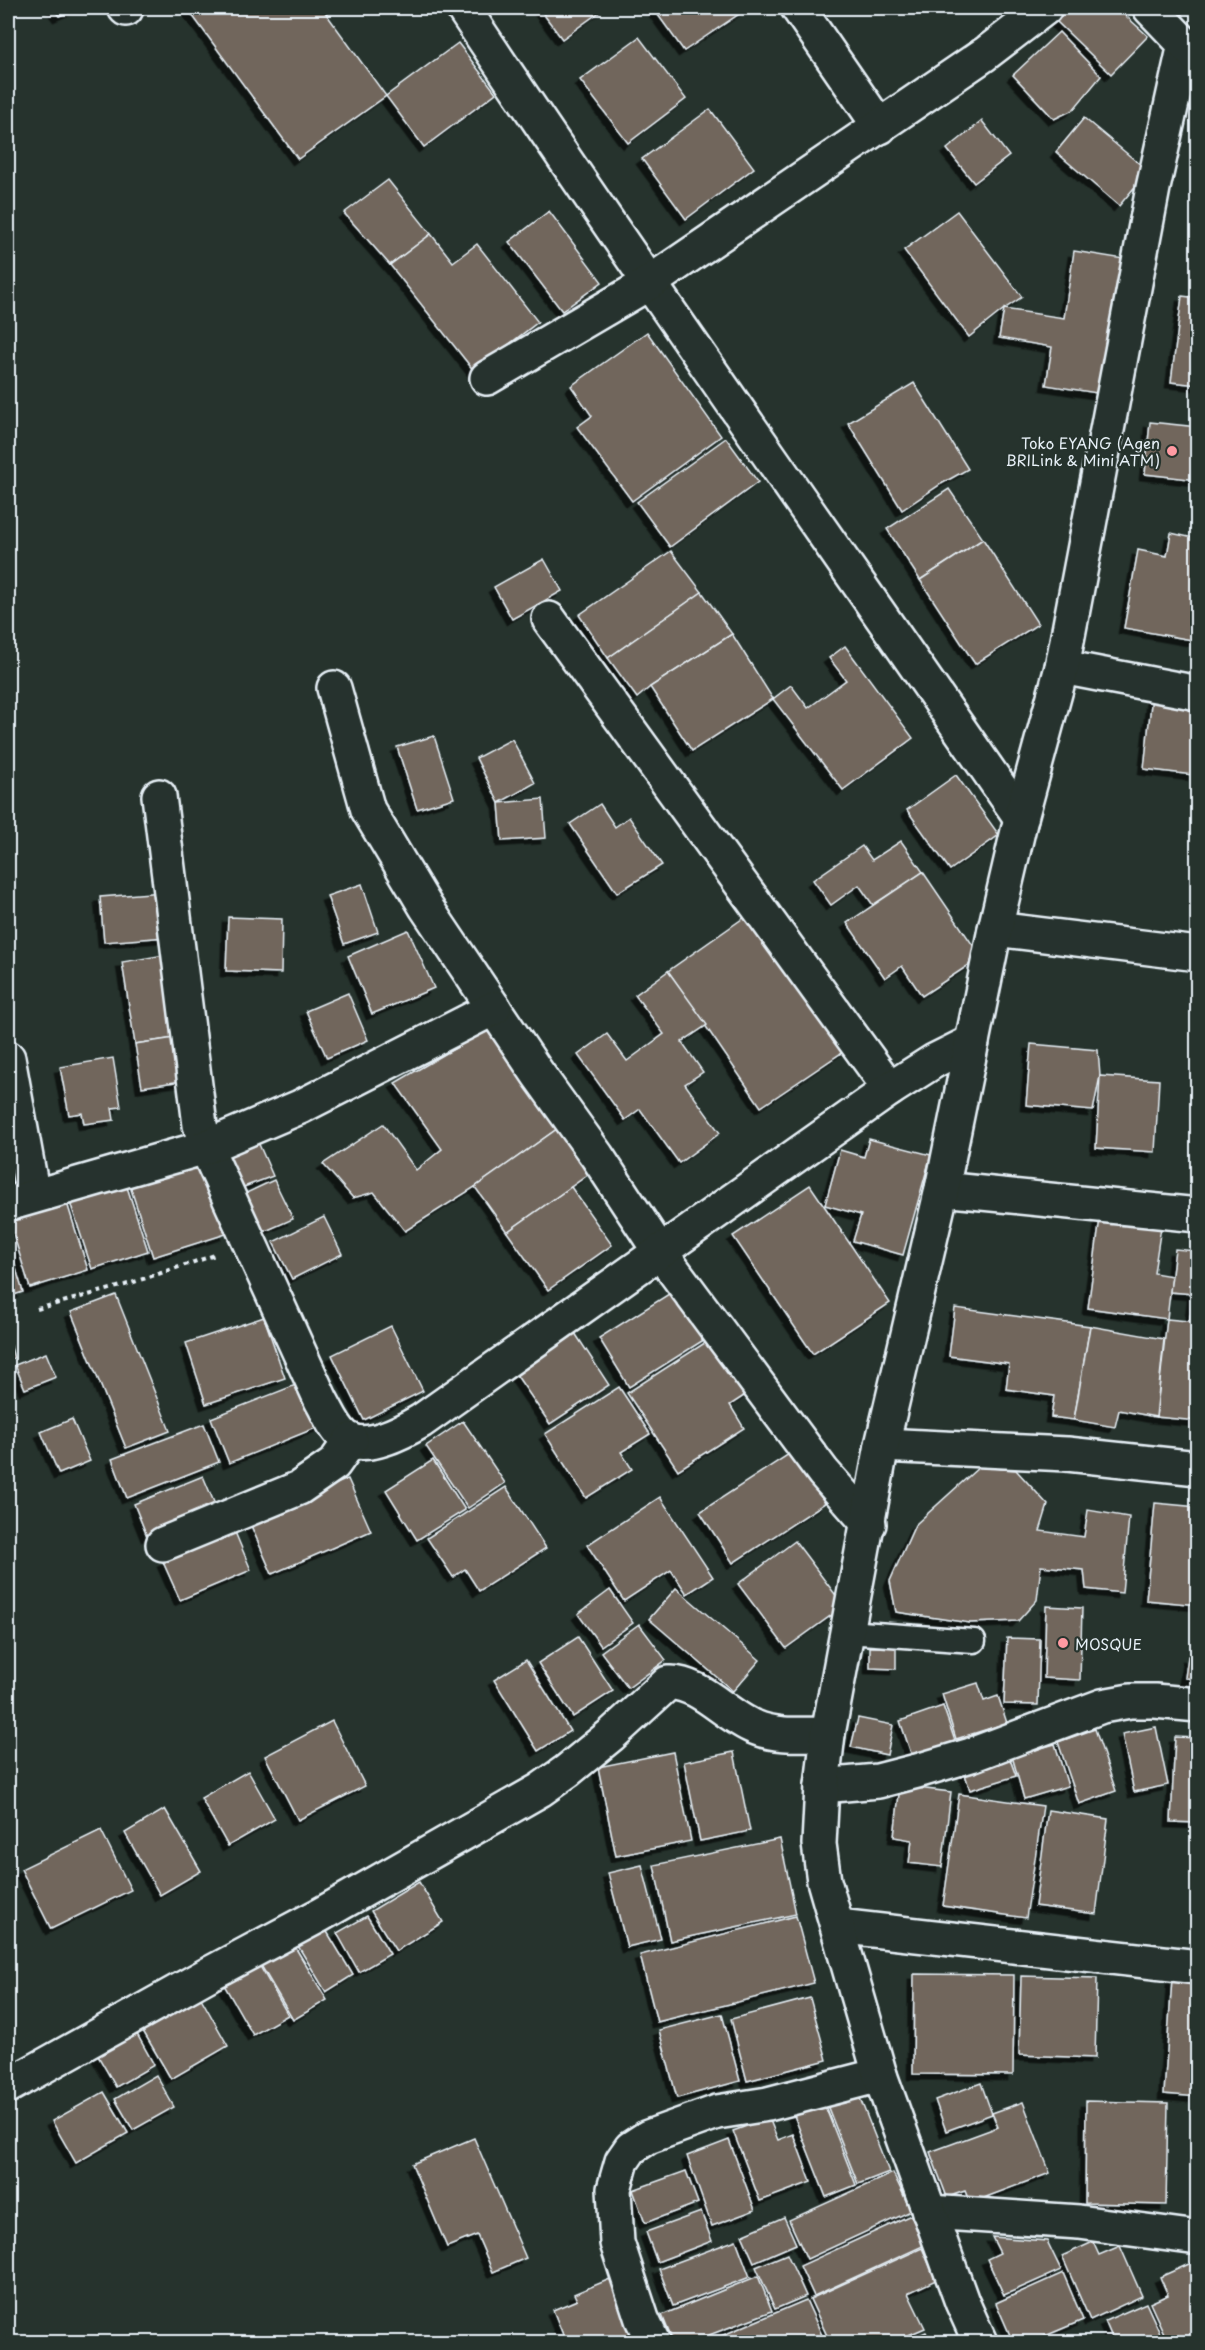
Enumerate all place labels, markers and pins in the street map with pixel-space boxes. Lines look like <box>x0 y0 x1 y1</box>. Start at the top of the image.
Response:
place label: Toko EYANG (Agen BRILink & Mini ATM) <box>1005 431 1160 471</box>
marker: Toko EYANG (Agen BRILink & Mini ATM) <box>1165 444 1179 458</box>
place label: MOSQUE <box>1075 1632 1142 1655</box>
marker: MOSQUE <box>1056 1636 1070 1650</box>

